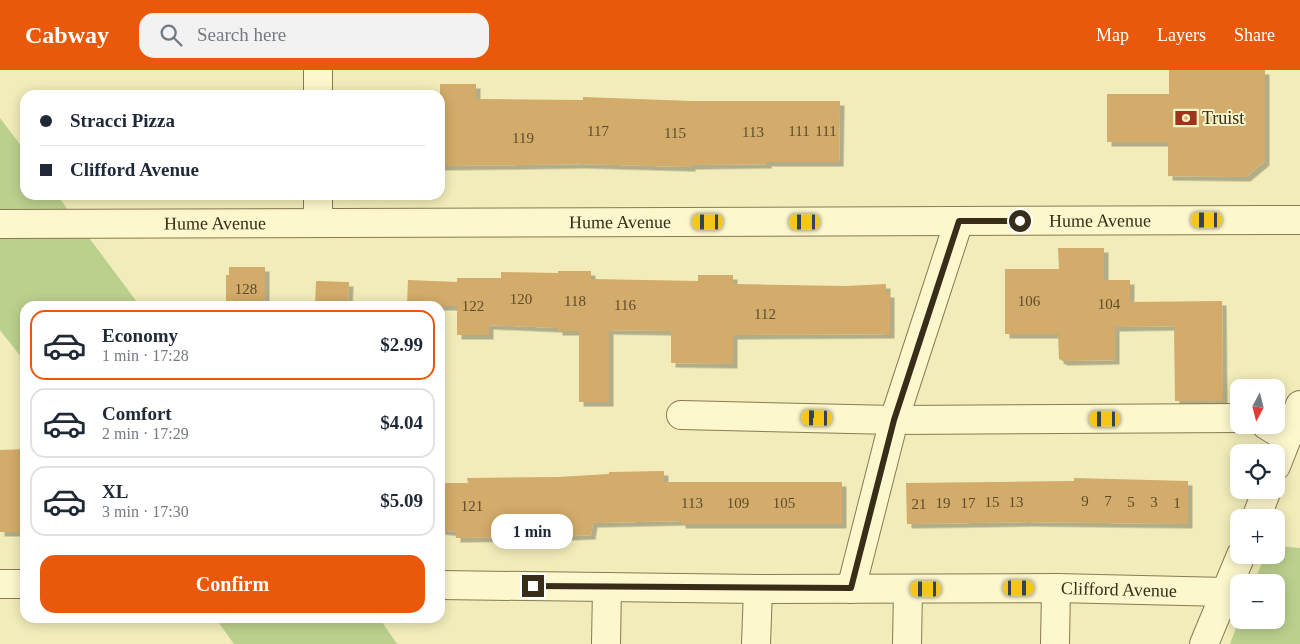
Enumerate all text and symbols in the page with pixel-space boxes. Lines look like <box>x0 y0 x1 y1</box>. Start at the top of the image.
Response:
search box <box>139 13 489 58</box>
icon: search <box>157 21 185 49</box>
text: Cabway <box>25 22 109 48</box>
text: Search here <box>197 24 286 45</box>
text: Map <box>1096 25 1129 45</box>
text: Layers <box>1157 25 1206 45</box>
text: Share <box>1234 25 1275 45</box>
bank icon: Truist <box>1173 105 1199 131</box>
place label: Truist <box>1202 108 1244 128</box>
text: Stracci Pizza <box>70 110 175 131</box>
house number: 117 <box>587 123 609 139</box>
house number: 111 <box>788 123 810 139</box>
house number: 111 <box>815 123 837 139</box>
house number: 113 <box>742 124 764 140</box>
house number: 115 <box>664 125 686 141</box>
house number: 119 <box>512 130 534 146</box>
text: Clifford Avenue <box>70 159 199 180</box>
route start <box>1009 210 1031 232</box>
street label: Hume Avenue <box>1049 210 1151 231</box>
street label: Hume Avenue <box>569 212 671 232</box>
street label: Hume Avenue <box>164 213 266 233</box>
car <box>1192 213 1222 228</box>
car <box>693 215 723 230</box>
car <box>790 215 820 230</box>
house number: 128 <box>235 281 257 297</box>
house number: 120 <box>510 291 532 307</box>
house number: 118 <box>564 293 586 309</box>
house number: 106 <box>1018 293 1041 309</box>
house number: 104 <box>1098 296 1121 312</box>
house number: 116 <box>614 297 636 313</box>
house number: 122 <box>462 298 484 314</box>
house number: 112 <box>754 306 776 322</box>
icon: car <box>42 323 87 368</box>
text: Economy <box>102 325 178 346</box>
text: $2.99 <box>380 334 423 355</box>
text: 1 min · 17:28 <box>102 347 189 364</box>
north arrow <box>1230 379 1285 434</box>
map controls <box>1230 379 1285 629</box>
icon: car <box>42 401 87 446</box>
text: Comfort <box>102 403 172 424</box>
car <box>801 410 832 426</box>
text: $4.04 <box>380 412 423 433</box>
car <box>1090 412 1120 427</box>
text: 2 min · 17:29 <box>102 425 189 442</box>
button: locate <box>1230 444 1285 499</box>
icon: car <box>42 479 87 524</box>
text: XL <box>102 481 128 502</box>
text: $5.09 <box>380 490 423 511</box>
house number: 9 <box>1081 493 1089 509</box>
house number: 7 <box>1104 493 1112 509</box>
house number: 15 <box>985 494 1000 510</box>
house number: 13 <box>1009 494 1024 510</box>
house number: 5 <box>1127 494 1135 510</box>
house number: 3 <box>1150 494 1158 510</box>
house number: 113 <box>681 495 703 511</box>
house number: 109 <box>727 495 749 511</box>
house number: 105 <box>773 495 795 511</box>
house number: 19 <box>936 495 951 511</box>
house number: 17 <box>961 495 976 511</box>
house number: 1 <box>1173 495 1181 511</box>
house number: 21 <box>912 496 927 512</box>
house number: 121 <box>461 498 483 514</box>
text: 3 min · 17:30 <box>102 503 189 520</box>
button: + <box>1230 509 1285 564</box>
callout: 1 min <box>492 514 574 548</box>
text: 1 min <box>513 523 551 540</box>
button: Confirm <box>40 555 425 613</box>
button: − <box>1230 574 1285 629</box>
route end <box>522 575 544 597</box>
street label: Clifford Avenue <box>1061 578 1177 601</box>
car <box>1004 581 1034 596</box>
car <box>911 582 941 597</box>

